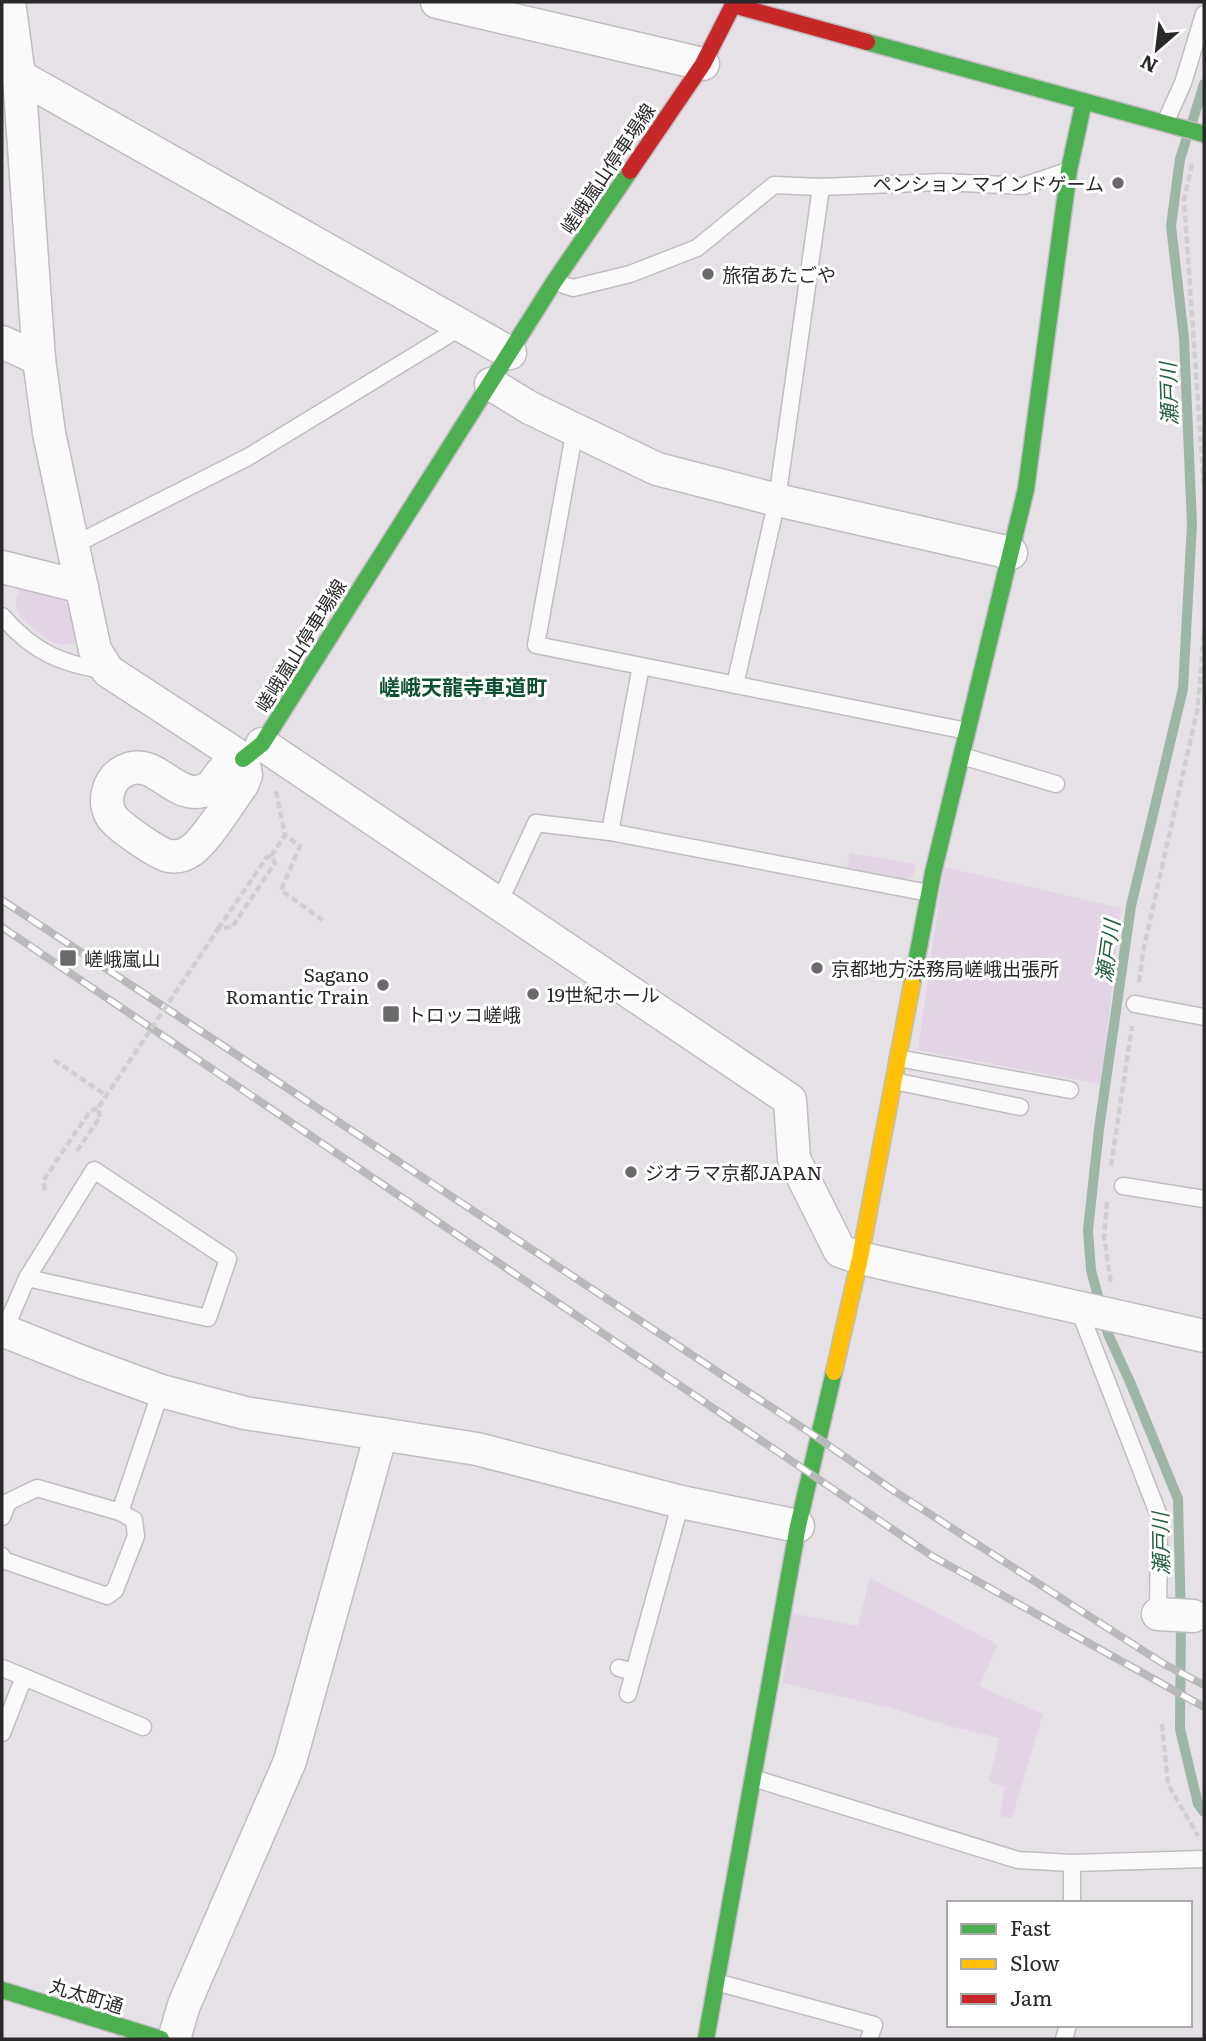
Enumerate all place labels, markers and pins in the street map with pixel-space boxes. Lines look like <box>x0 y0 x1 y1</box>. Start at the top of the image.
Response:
place label: ペンション マインドゲーム <box>873 169 1104 197</box>
marker: ペンション マインドゲーム <box>1110 175 1126 191</box>
place label: 旅宿あたごや <box>722 260 836 288</box>
marker: 旅宿あたごや <box>700 266 716 282</box>
place label: 嵯峨嵐山 <box>84 944 160 972</box>
marker: 嵯峨嵐山 <box>58 948 78 968</box>
place label: 京都地方法務局嵯峨出張所 <box>831 954 1059 982</box>
place label: Sagano Romantic Train <box>225 960 369 1010</box>
marker: 京都地方法務局嵯峨出張所 <box>809 960 825 976</box>
marker: Sagano Romantic Train <box>375 977 391 993</box>
place label: 19世紀ホール <box>547 980 660 1008</box>
marker: 19世紀ホール <box>525 986 541 1002</box>
place label: トロッコ嵯峨 <box>407 1000 521 1028</box>
marker: トロッコ嵯峨 <box>381 1004 401 1024</box>
place label: ジオラマ京都JAPAN <box>645 1158 822 1186</box>
marker: ジオラマ京都JAPAN <box>623 1164 639 1180</box>

